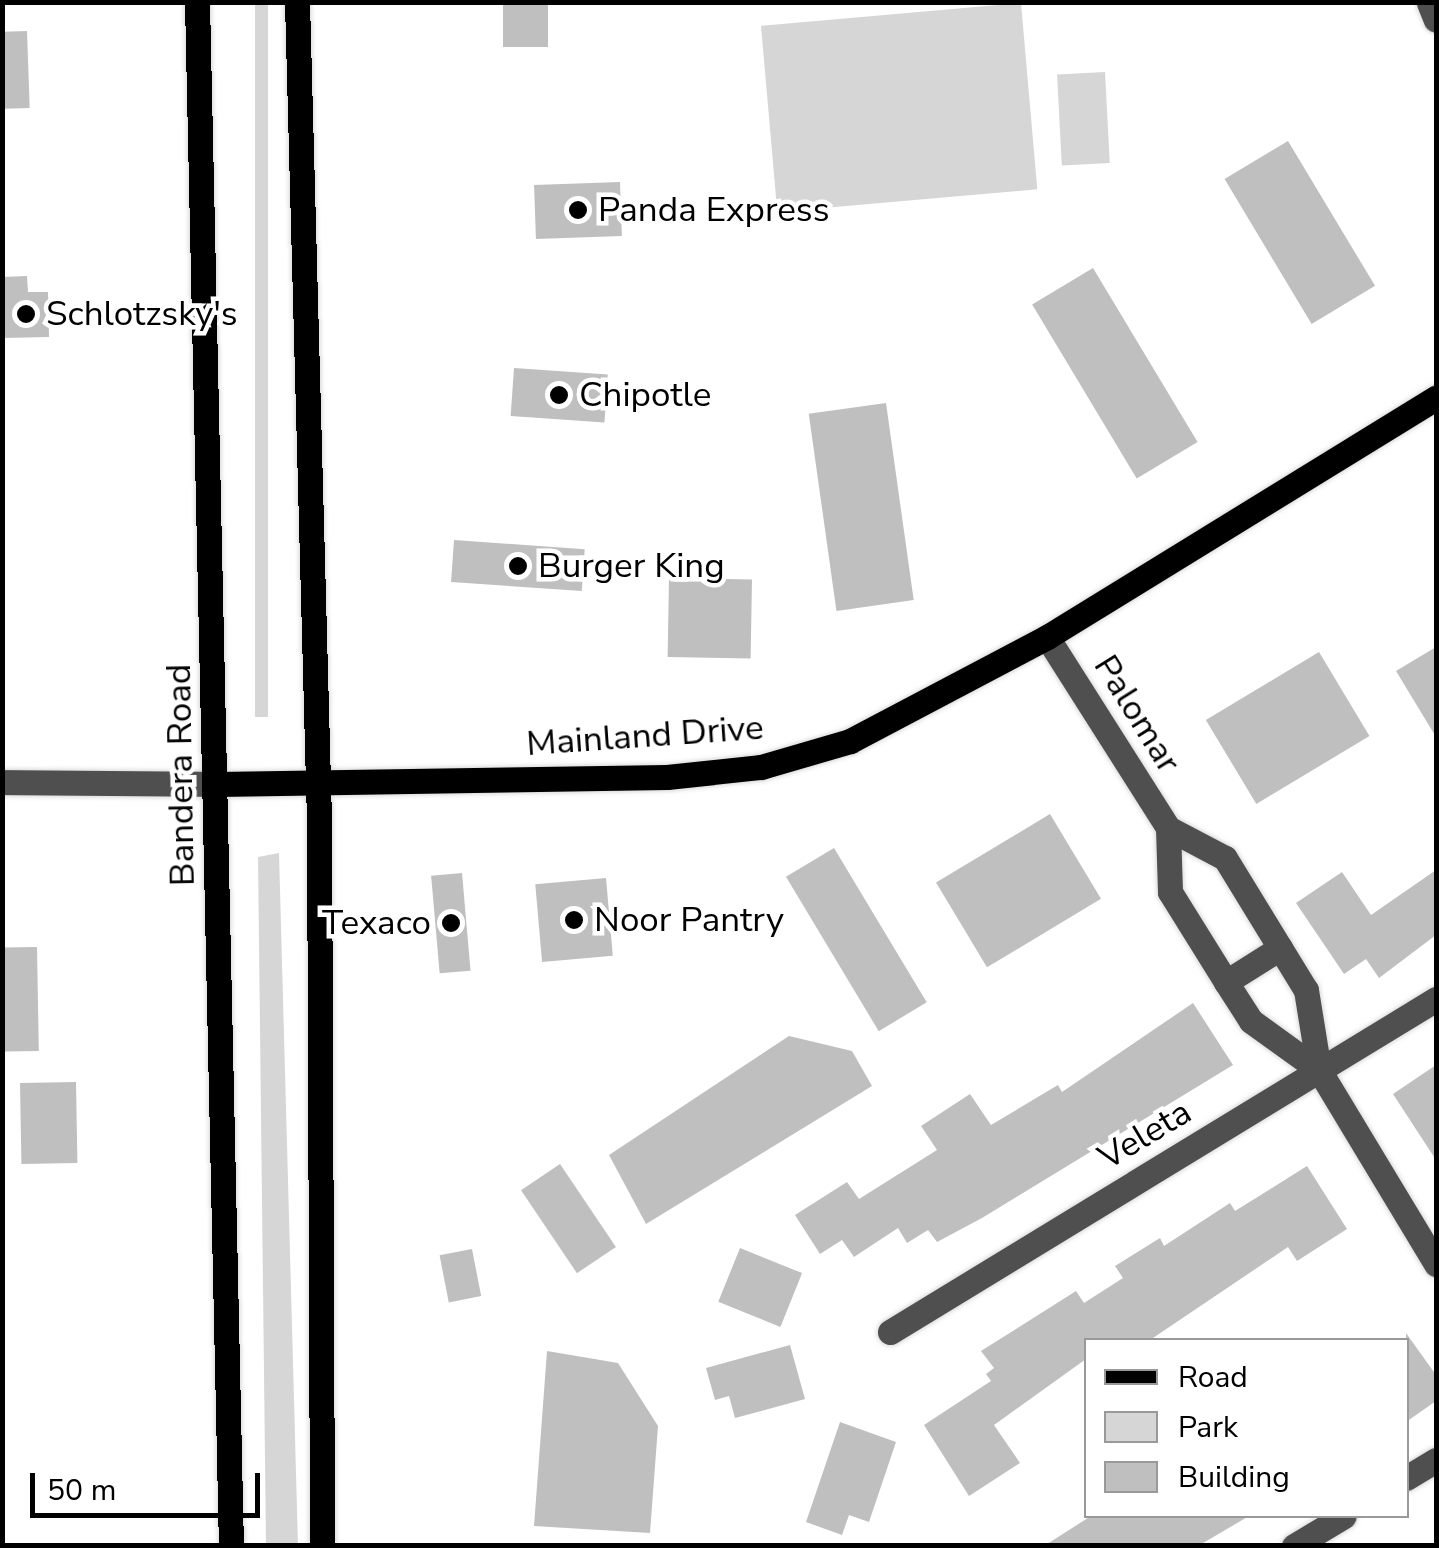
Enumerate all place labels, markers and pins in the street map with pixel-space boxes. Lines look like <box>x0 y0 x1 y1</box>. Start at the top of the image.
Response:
place label: Panda Express <box>598 189 829 231</box>
marker: Panda Express <box>567 199 589 221</box>
place label: Schlotzsky's <box>46 293 238 335</box>
marker: Schlotzsky's <box>15 303 37 325</box>
place label: Chipotle <box>579 374 711 416</box>
marker: Chipotle <box>548 384 570 406</box>
place label: Burger King <box>538 545 725 587</box>
marker: Burger King <box>507 555 529 577</box>
place label: Noor Pantry <box>594 899 784 941</box>
place label: Texaco <box>322 902 431 944</box>
marker: Noor Pantry <box>563 909 585 931</box>
marker: Texaco <box>440 912 462 934</box>

